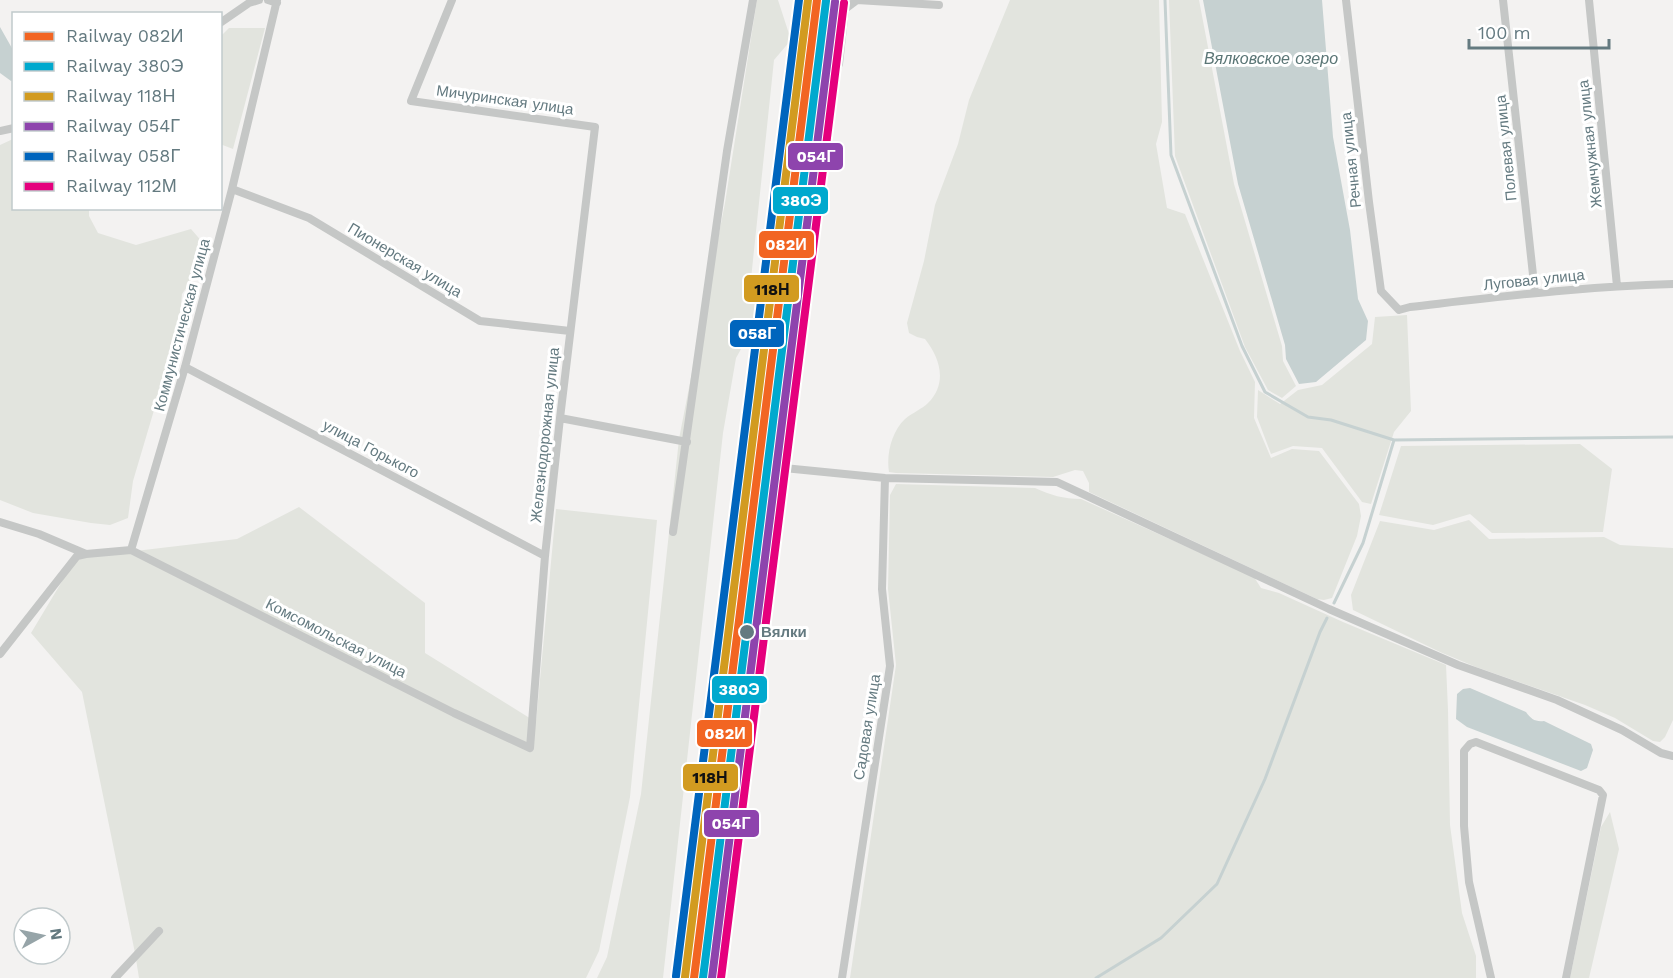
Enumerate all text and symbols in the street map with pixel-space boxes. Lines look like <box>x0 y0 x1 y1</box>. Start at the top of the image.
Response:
legend <box>12 12 222 210</box>
scale bar <box>1469 12 1608 50</box>
text: 100 m <box>1478 22 1531 43</box>
text: Railway 082И <box>66 25 183 46</box>
water label: Вялковское озеро <box>1204 49 1338 68</box>
text: Railway 380Э <box>66 55 183 76</box>
street label: Жемчужная улица <box>1574 78 1606 209</box>
street label: Мичуринская улица <box>435 81 575 119</box>
text: Railway 118Н <box>66 85 175 106</box>
street label: Полевая улица <box>1491 93 1521 202</box>
street label: Речная улица <box>1337 111 1365 209</box>
text: Railway 054Г <box>66 115 180 136</box>
line badge: 054Г <box>787 142 844 171</box>
text: Railway 058Г <box>66 145 180 166</box>
text: 054Г <box>797 147 835 166</box>
text: Railway 112М <box>66 175 177 196</box>
line badge: 380Э <box>772 186 829 215</box>
text: 380Э <box>780 191 822 210</box>
street label: Пионерская улица <box>345 219 466 301</box>
line badge: 082И <box>758 230 815 259</box>
text: 082И <box>765 235 807 254</box>
street label: Коммунистическая улица <box>150 236 214 413</box>
street label: Луговая улица <box>1483 266 1586 294</box>
line badge: 118Н <box>743 274 800 303</box>
text: 118Н <box>754 280 790 299</box>
line badge: 058Г <box>729 319 785 348</box>
text: 058Г <box>738 324 776 343</box>
street label: Железнодорожная улица <box>527 346 563 524</box>
street label: улица Горького <box>320 416 422 482</box>
street label: Комсомольская улица <box>263 595 410 682</box>
marker: Вялки <box>738 623 756 641</box>
place label: Вялки <box>761 623 807 641</box>
street label: Садовая улица <box>850 672 884 781</box>
line badge: 380Э <box>711 675 768 704</box>
text: 380Э <box>718 680 760 699</box>
line badge: 082И <box>696 719 753 748</box>
text: 082И <box>704 724 746 743</box>
line badge: 118Н <box>682 763 739 792</box>
text: 118Н <box>692 768 728 787</box>
line badge: 054Г <box>703 809 760 838</box>
text: 054Г <box>712 814 750 833</box>
north arrow <box>12 906 72 966</box>
text: N <box>46 927 67 941</box>

